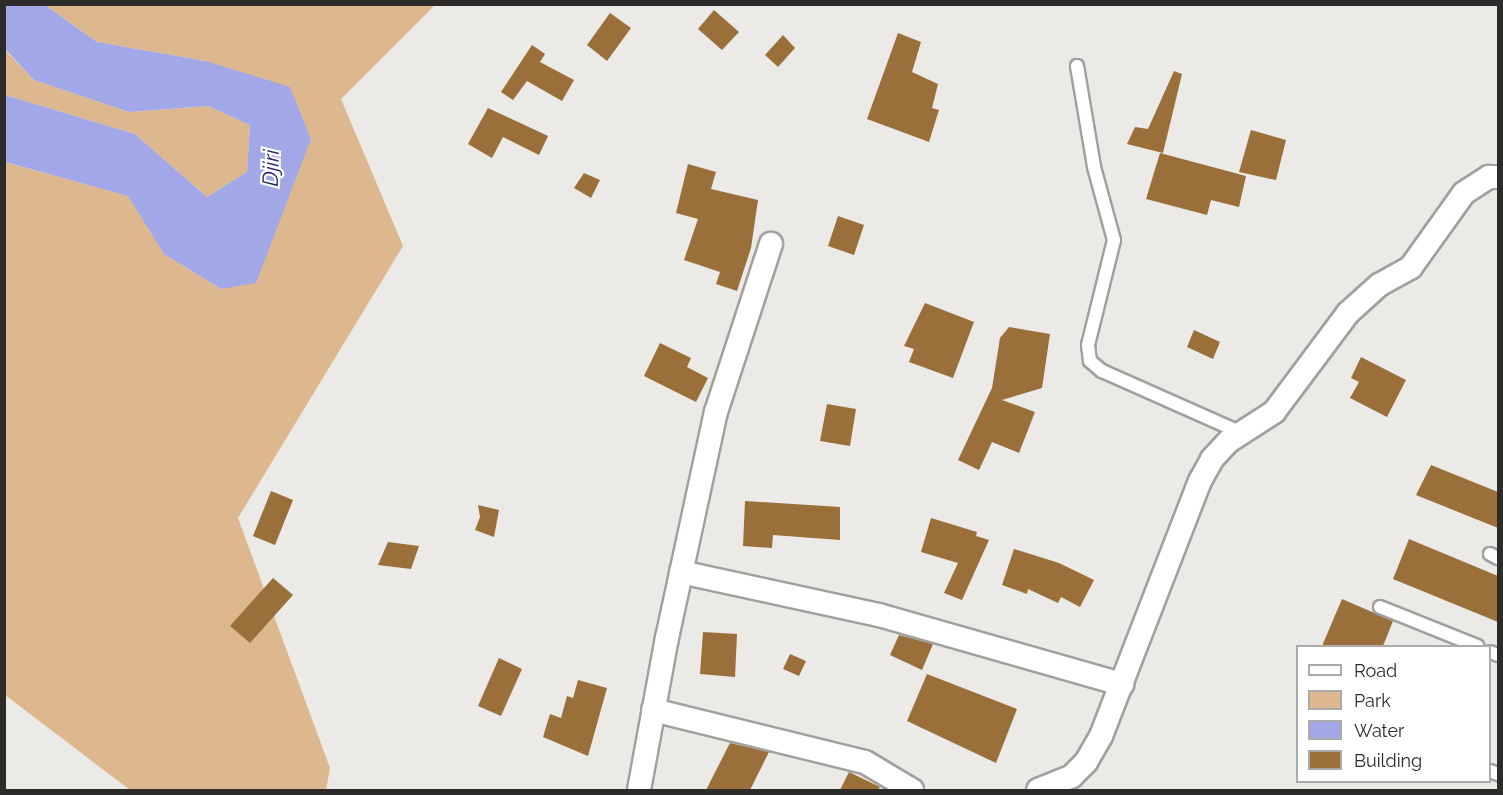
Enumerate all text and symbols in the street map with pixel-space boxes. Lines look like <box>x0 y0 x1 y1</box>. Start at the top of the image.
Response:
water label: Djiri <box>257 149 285 187</box>
legend <box>1296 645 1491 783</box>
text: Road <box>1354 660 1397 681</box>
text: Park <box>1354 690 1391 711</box>
text: Water <box>1354 720 1404 741</box>
text: Building <box>1354 750 1422 771</box>

